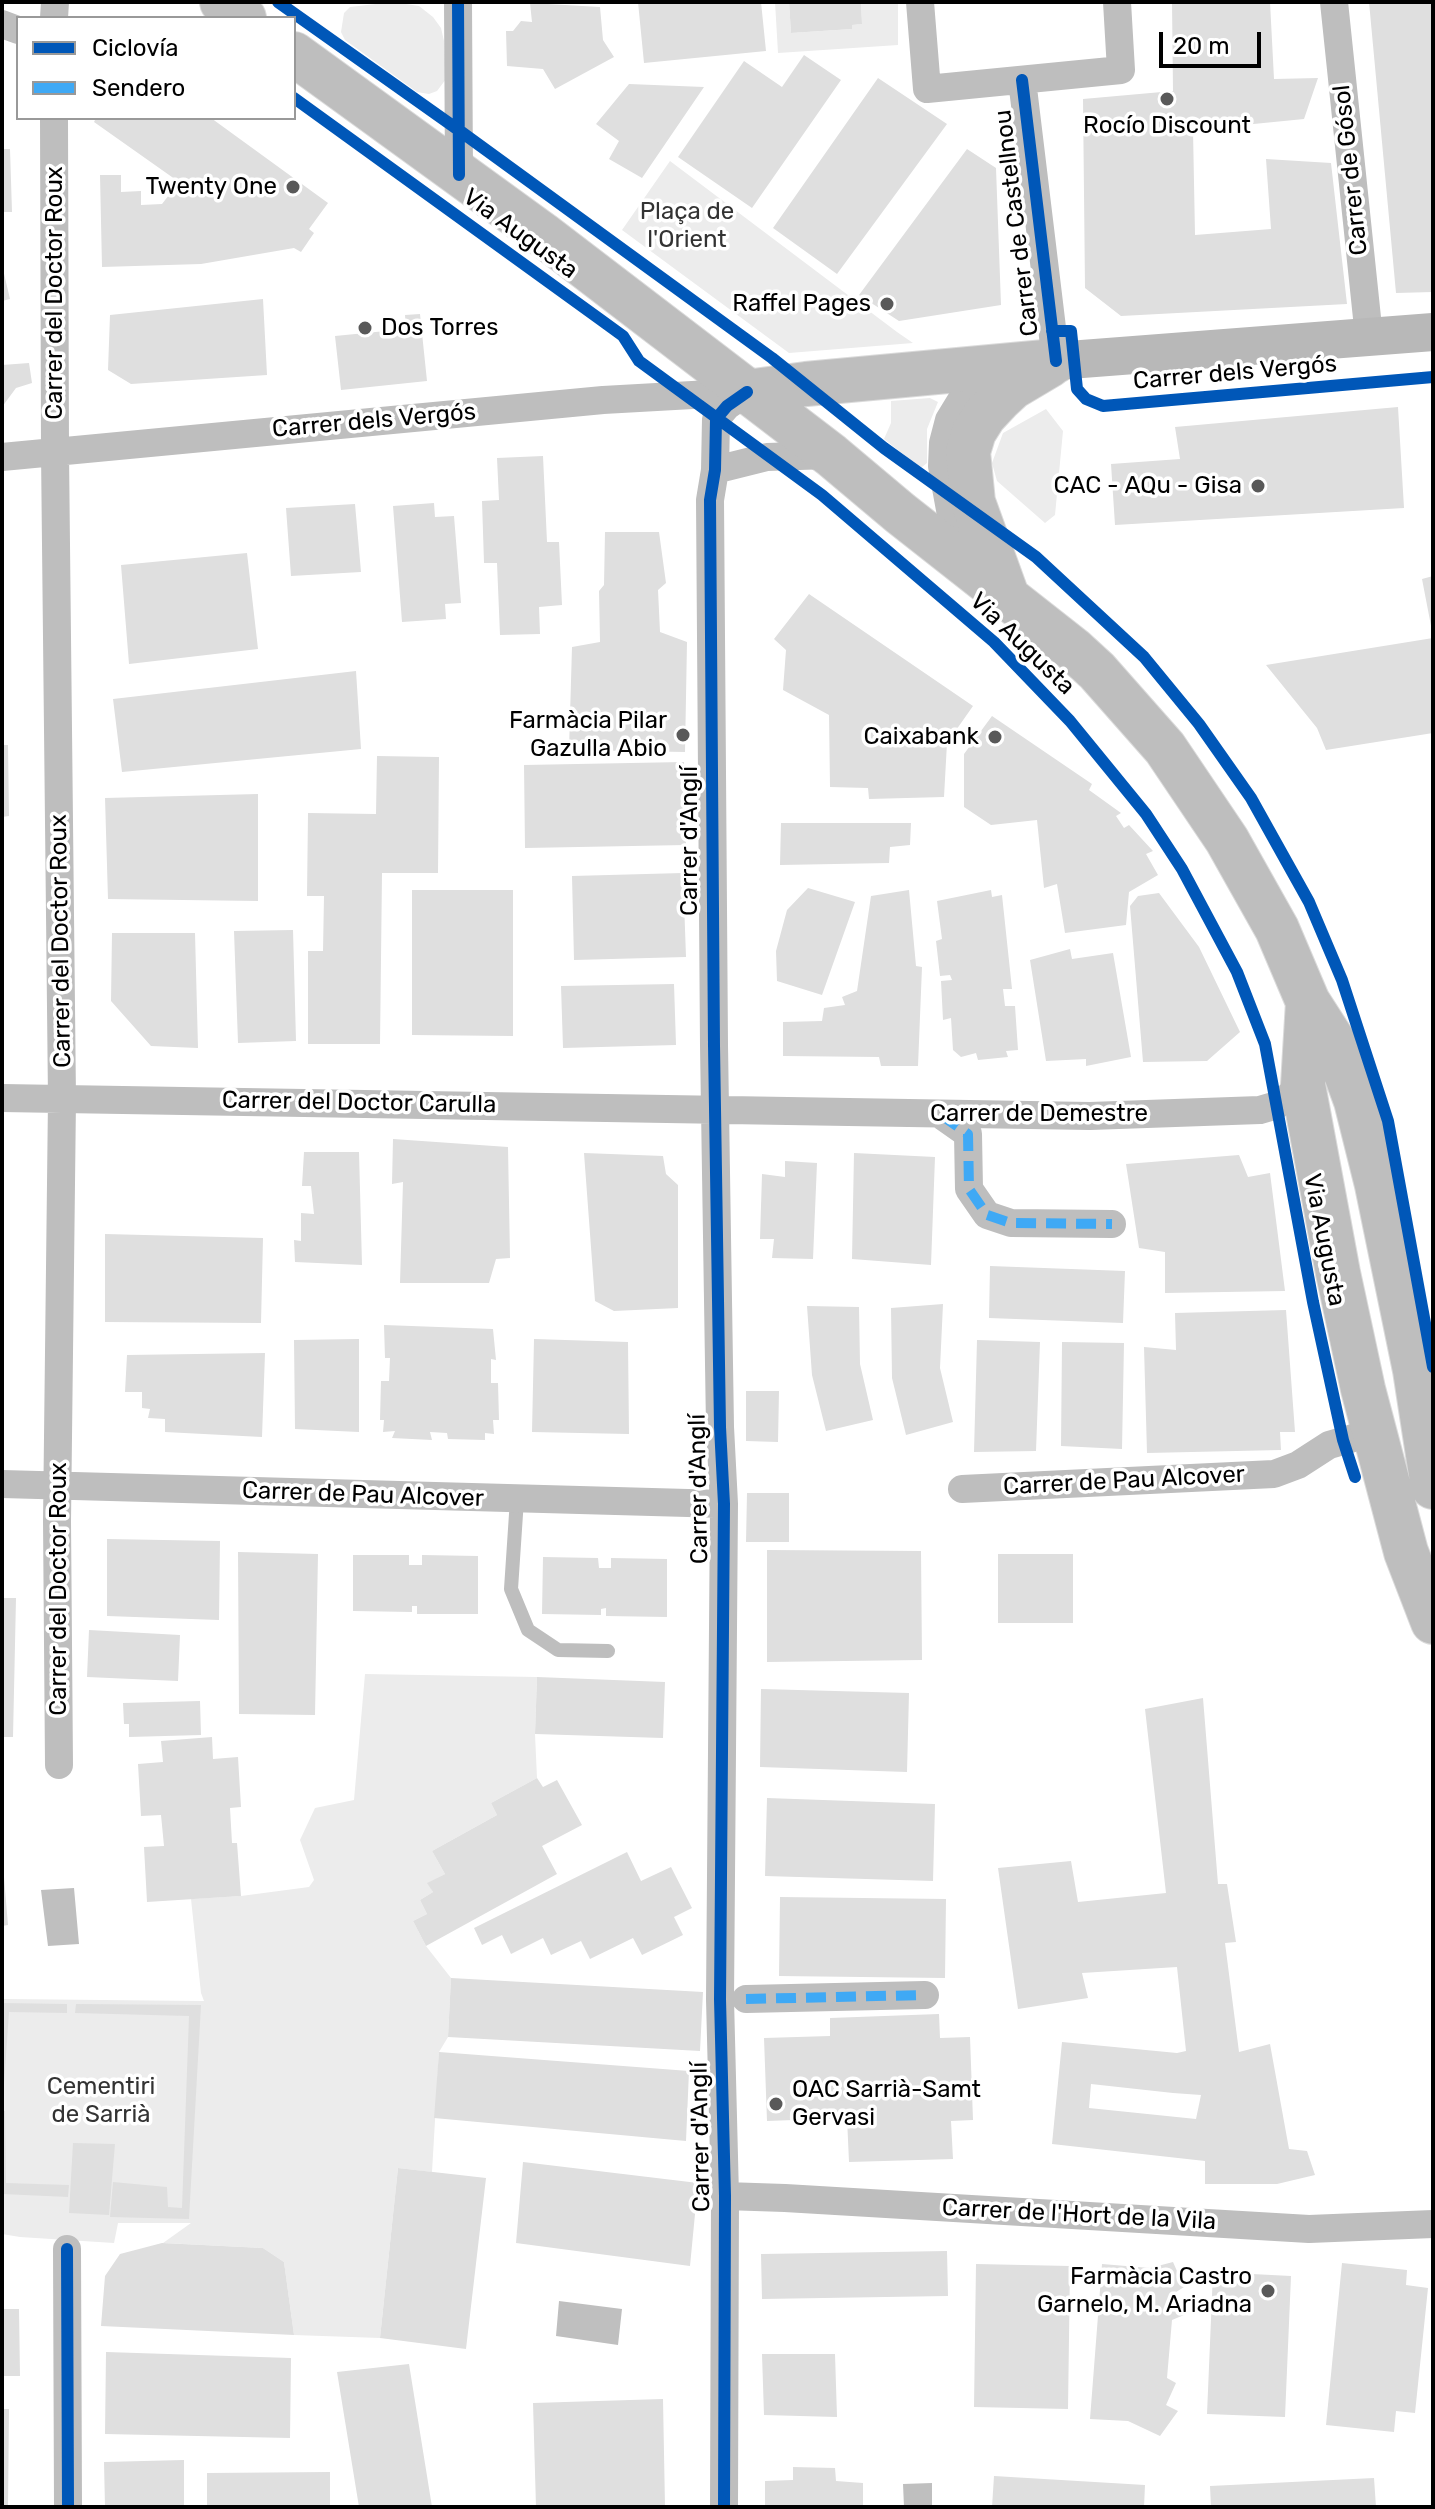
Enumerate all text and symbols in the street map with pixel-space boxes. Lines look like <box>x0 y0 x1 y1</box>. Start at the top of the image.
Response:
legend <box>16 16 296 120</box>
scale bar <box>1163 16 1265 66</box>
text: 20 m <box>1173 32 1230 60</box>
text: Ciclovía <box>92 34 179 62</box>
text: Sendero <box>92 74 185 102</box>
street label: Carrer de Gósol <box>1328 83 1374 257</box>
marker: Rocío Discount <box>1158 90 1176 108</box>
street label: Carrer de Castellnou <box>989 108 1045 338</box>
place label: Rocío Discount <box>1083 112 1251 140</box>
street label: Carrer del Doctor Roux <box>41 166 69 420</box>
place label: Twenty One <box>145 173 277 201</box>
marker: Twenty One <box>284 178 302 196</box>
street label: Via Augusta <box>457 183 583 285</box>
park label: Plaça de l'Orient <box>640 198 734 254</box>
place label: Raffel Pages <box>732 290 871 318</box>
marker: Raffel Pages <box>878 295 896 313</box>
place label: Dos Torres <box>381 314 498 342</box>
marker: Dos Torres <box>356 319 374 337</box>
street label: Carrer dels Vergós <box>1132 350 1338 396</box>
street label: Carrer dels Vergós <box>271 398 477 444</box>
place label: CAC - AQu - Gisa <box>1054 472 1242 500</box>
marker: CAC - AQu - Gisa <box>1249 477 1267 495</box>
street label: Via Augusta <box>964 587 1080 701</box>
place label: Farmàcia Pilar Gazulla Abio <box>509 707 667 763</box>
place label: Caixabank <box>863 723 979 751</box>
marker: Farmàcia Pilar Gazulla Abio <box>674 726 692 744</box>
marker: Caixabank <box>986 728 1004 746</box>
street label: Carrer d'Anglí <box>676 766 704 916</box>
street label: Carrer del Doctor Roux <box>44 814 78 1068</box>
street label: Carrer del Doctor Carulla <box>221 1086 497 1120</box>
street label: Carrer de Demestre <box>930 1100 1148 1128</box>
street label: Via Augusta <box>1297 1171 1351 1309</box>
street label: Carrer d'Anglí <box>683 1414 715 1564</box>
street label: Carrer de Pau Alcover <box>1002 1460 1246 1502</box>
street label: Carrer del Doctor Roux <box>45 1462 73 1716</box>
street label: Carrer de Pau Alcover <box>242 1476 484 1514</box>
street label: Carrer d'Anglí <box>685 2062 717 2212</box>
park label: Cementiri de Sarrià <box>47 2073 155 2129</box>
place label: OAC Sarrià-Samt Gervasi <box>792 2076 981 2132</box>
marker: OAC Sarrià-Samt Gervasi <box>767 2095 785 2113</box>
street label: Carrer de l'Hort de la Vila <box>941 2193 1217 2237</box>
place label: Farmàcia Castro Garnelo, M. Ariadna <box>1037 2263 1252 2319</box>
marker: Farmàcia Castro Garnelo, M. Ariadna <box>1259 2282 1277 2300</box>

